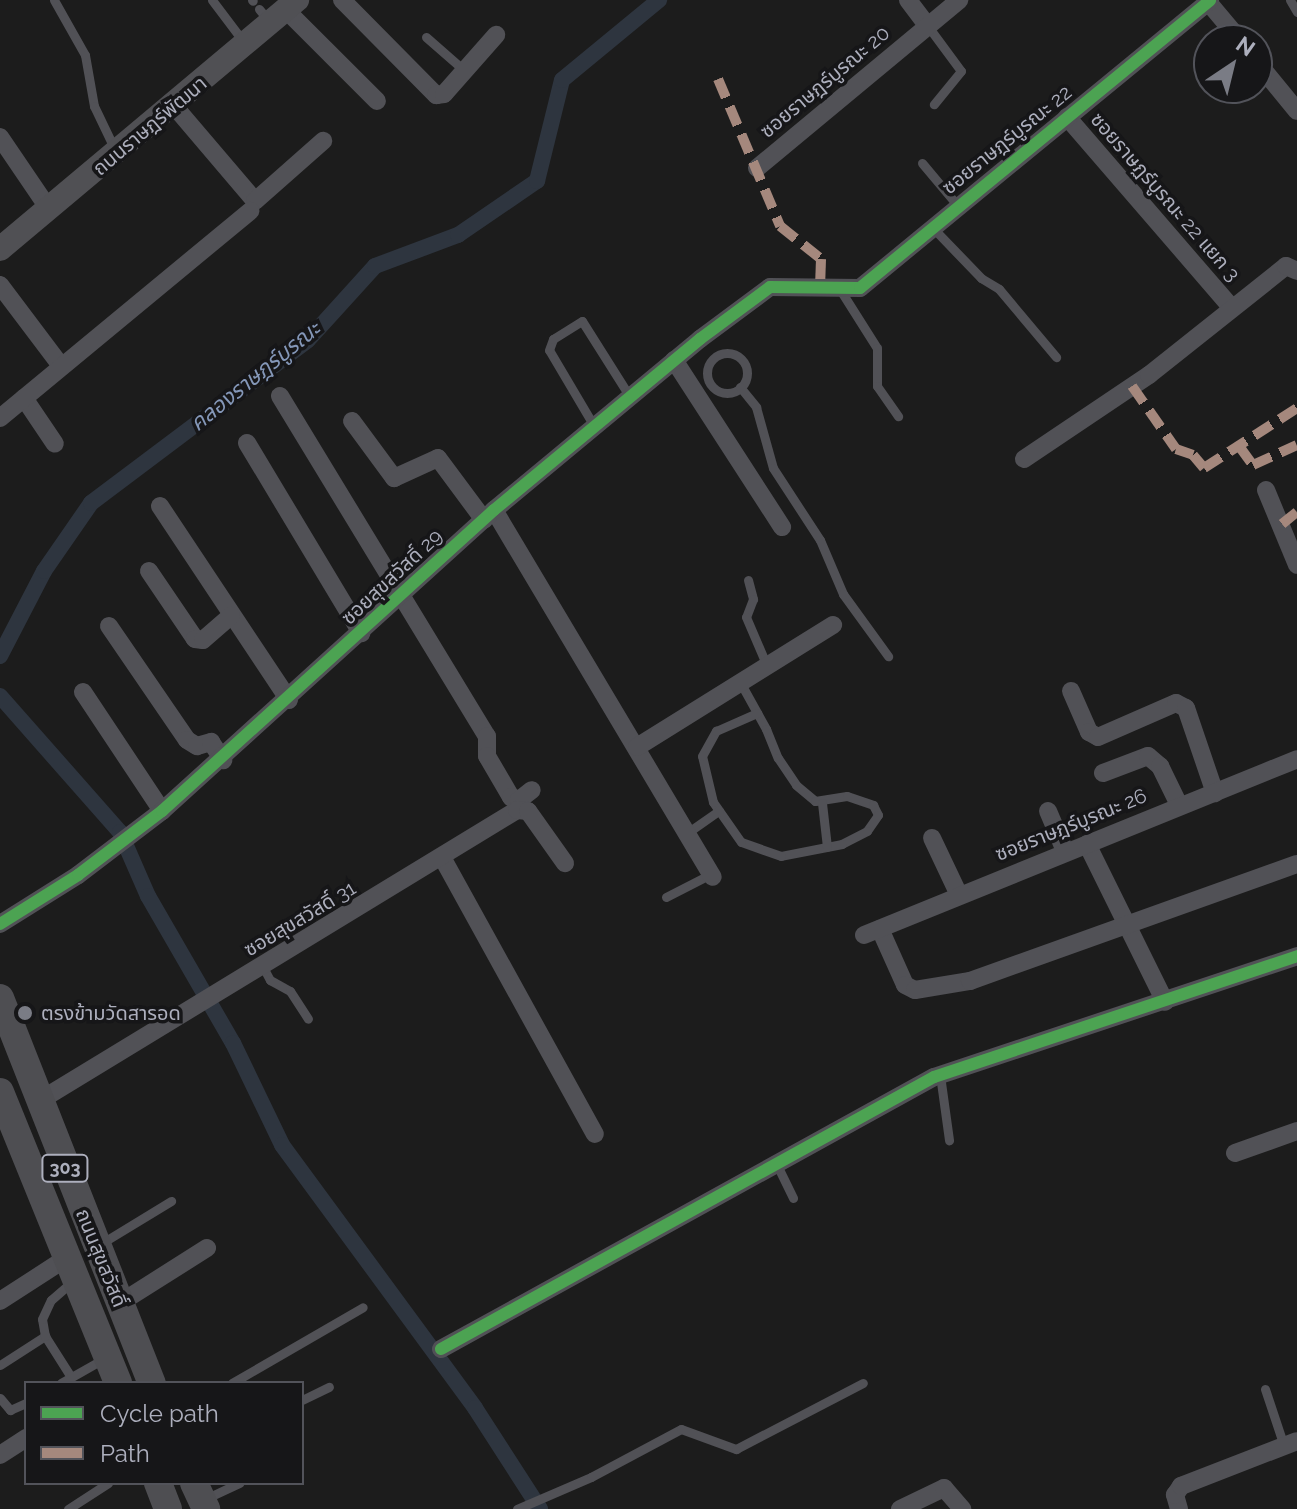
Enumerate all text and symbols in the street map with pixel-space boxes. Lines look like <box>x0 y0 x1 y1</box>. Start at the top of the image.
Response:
street label: ซอยราษฎร์บูรณะ 20 <box>755 21 895 143</box>
north arrow <box>1193 24 1273 104</box>
text: N <box>1231 31 1260 61</box>
street label: ถนนราษฎร์พัฒนา <box>88 71 212 181</box>
street label: ซอยราษฎร์บูรณะ 22 <box>937 80 1077 200</box>
street label: ซอยราษฏร์บูรณะ 22 แยก 3 <box>1085 108 1245 286</box>
water label: คลองราษฎร์บูรณะ <box>185 315 325 437</box>
street label: ซอยสุขสวัสดิ์ 29 <box>337 524 447 630</box>
street label: ซอยราษฎร์บูรณะ 26 <box>992 784 1150 866</box>
street label: ซอยสุขสวัสดิ์ 31 <box>240 876 360 962</box>
place label: ตรงข้ามวัดสารอด <box>41 1001 181 1025</box>
marker: ตรงข้ามวัดสารอด <box>16 1004 34 1022</box>
road number: 303 <box>41 1154 89 1182</box>
street label: ถนนสุขสวัสดิ์ <box>70 1205 132 1311</box>
legend <box>24 1381 304 1485</box>
text: Cycle path <box>100 1399 219 1428</box>
text: Path <box>100 1439 150 1468</box>

